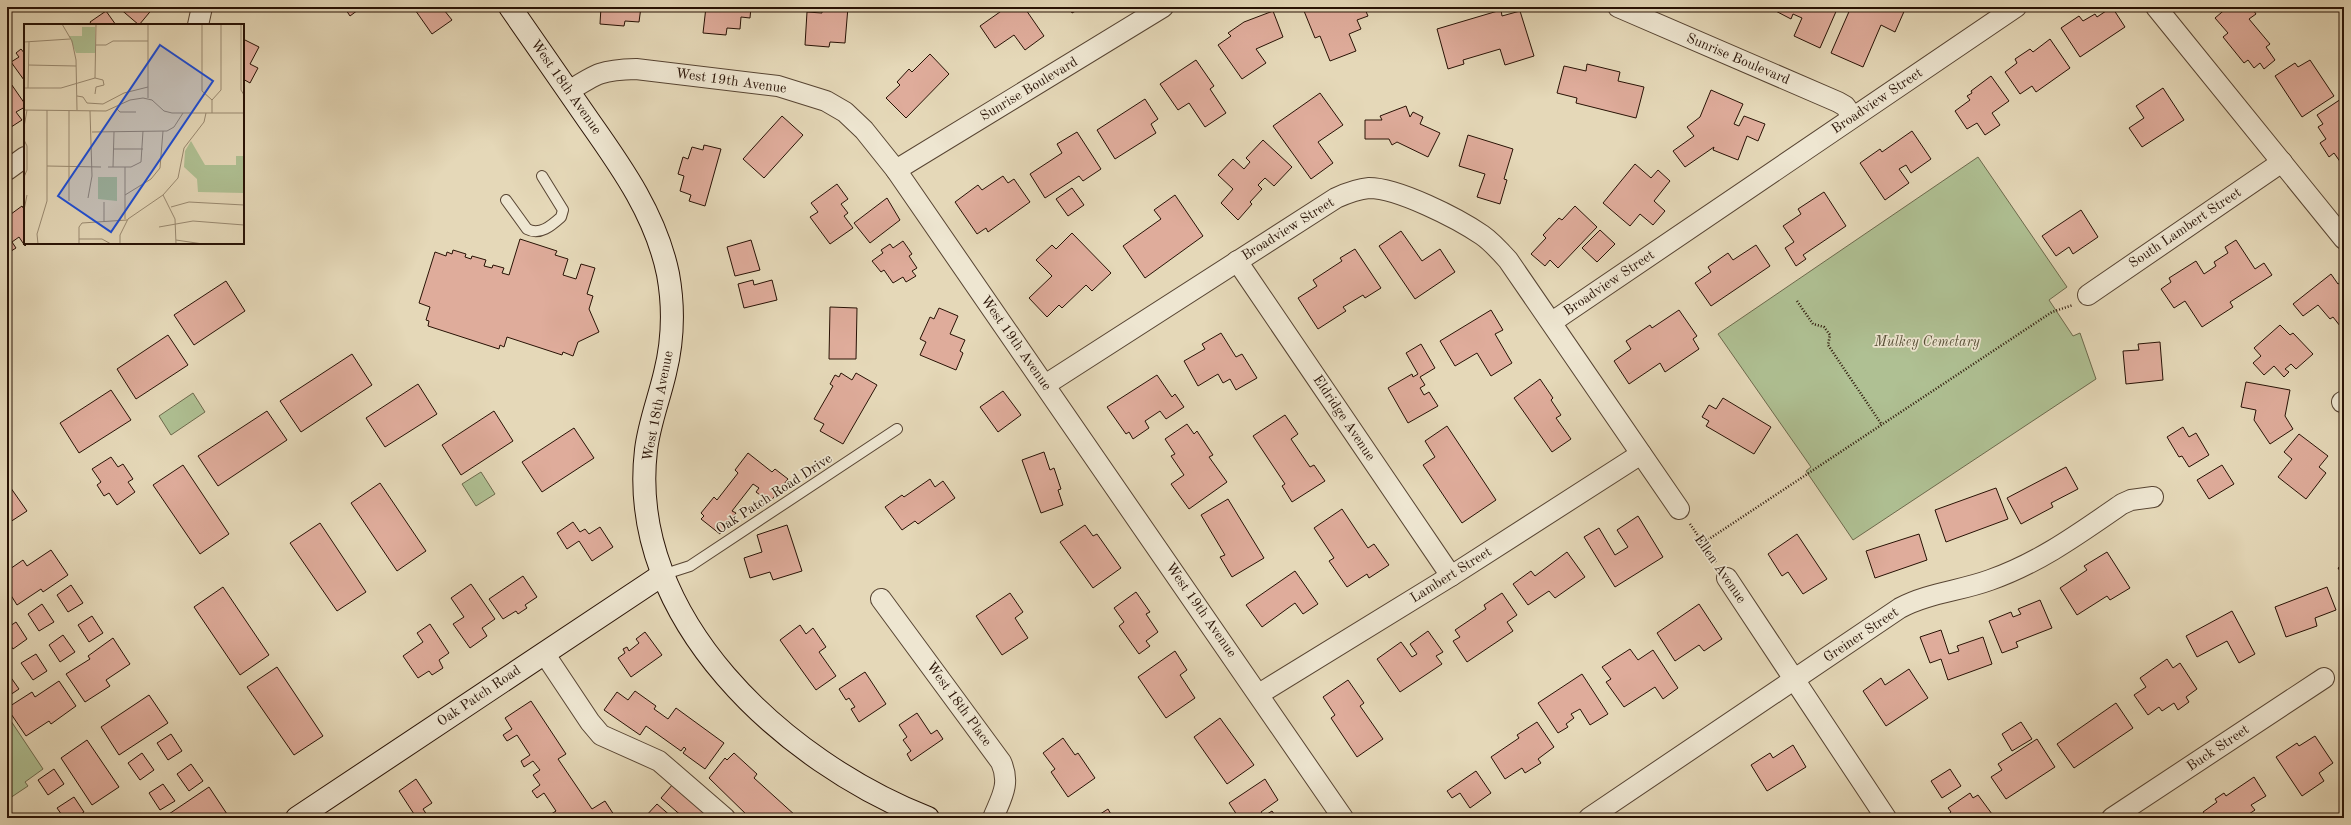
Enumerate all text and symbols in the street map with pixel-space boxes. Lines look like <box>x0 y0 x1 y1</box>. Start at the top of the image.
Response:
inset map <box>24 24 244 244</box>
street label: Sunrise Boulevard <box>1684 31 1792 87</box>
street label: West 18th Avenue <box>528 37 604 137</box>
street label: Sunrise Boulevard <box>978 54 1080 124</box>
street label: Broadview Street <box>1829 65 1925 136</box>
street label: West 19th Avenue <box>675 66 787 96</box>
street label: South Lambert Street <box>2126 185 2244 271</box>
street label: Broadview Street <box>1239 195 1337 263</box>
street label: Broadview Street <box>1561 247 1657 318</box>
street label: West 19th Avenue <box>978 293 1054 393</box>
park label: Mulkey Cemetary <box>1873 335 1981 350</box>
street label: West 18th Avenue <box>640 350 676 462</box>
street label: Eldridge Avenue <box>1310 373 1378 463</box>
street label: Oak Patch Road Drive <box>714 451 834 537</box>
street label: Ellen Avenue <box>1691 532 1749 606</box>
street label: Lambert Street <box>1408 544 1494 605</box>
street label: West 19th Avenue <box>1163 560 1239 660</box>
street label: Greiner Street <box>1821 605 1901 665</box>
street label: West 18th Place <box>924 659 994 749</box>
street label: Oak Patch Road <box>435 663 523 729</box>
street label: Buck Street <box>2184 722 2252 774</box>

